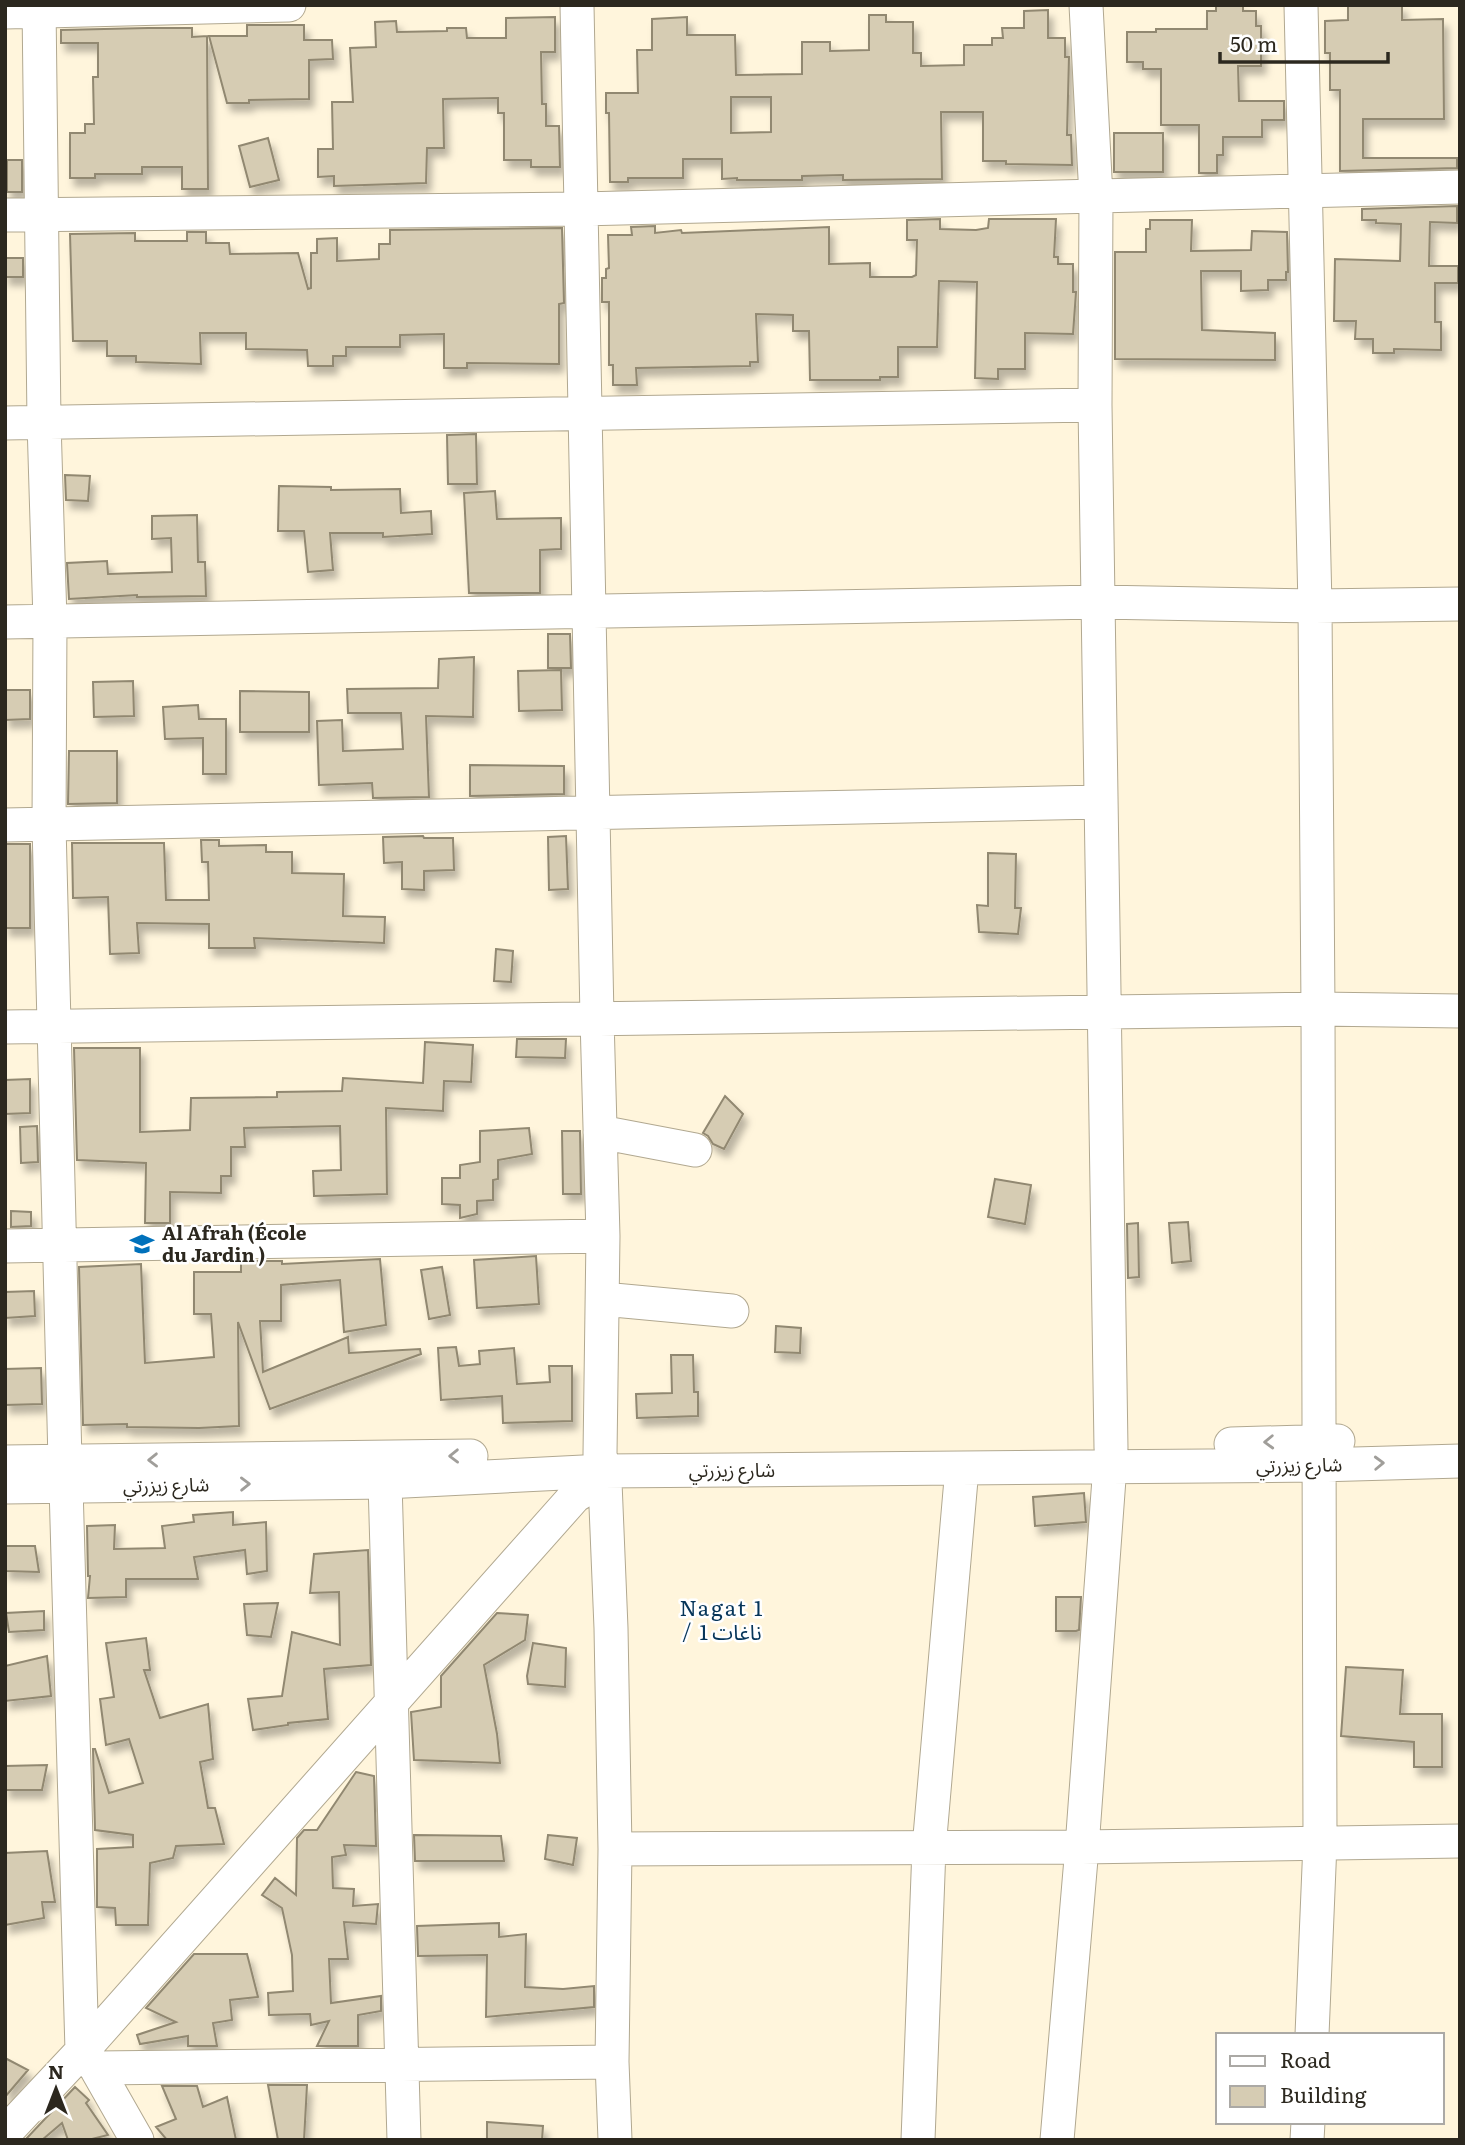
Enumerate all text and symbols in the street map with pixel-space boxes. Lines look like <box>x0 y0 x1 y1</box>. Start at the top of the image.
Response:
scale bar <box>1220 21 1388 65</box>
text: 50 m <box>1230 27 1277 58</box>
place label: Al Afrah (École du Jardin ) <box>162 1218 307 1268</box>
school or university icon: Al Afrah (École du Jardin ) <box>128 1230 156 1258</box>
one-way arrow <box>1263 1435 1274 1450</box>
one-way arrow <box>448 1449 459 1464</box>
street label: شارع زيزرتي <box>1255 1449 1343 1481</box>
one-way arrow <box>147 1452 158 1468</box>
street label: شارع زيزرتي <box>689 1455 775 1485</box>
one-way arrow <box>1373 1456 1384 1471</box>
street label: شارع زيزرتي <box>122 1469 210 1501</box>
one-way arrow <box>240 1476 251 1491</box>
district label: Nagat 1 / ناغات 1 <box>679 1591 765 1646</box>
legend <box>1216 2033 1444 2124</box>
text: Road <box>1280 2043 1331 2074</box>
north arrow <box>21 2054 91 2124</box>
text: N <box>48 2057 64 2085</box>
text: Building <box>1280 2078 1367 2109</box>

